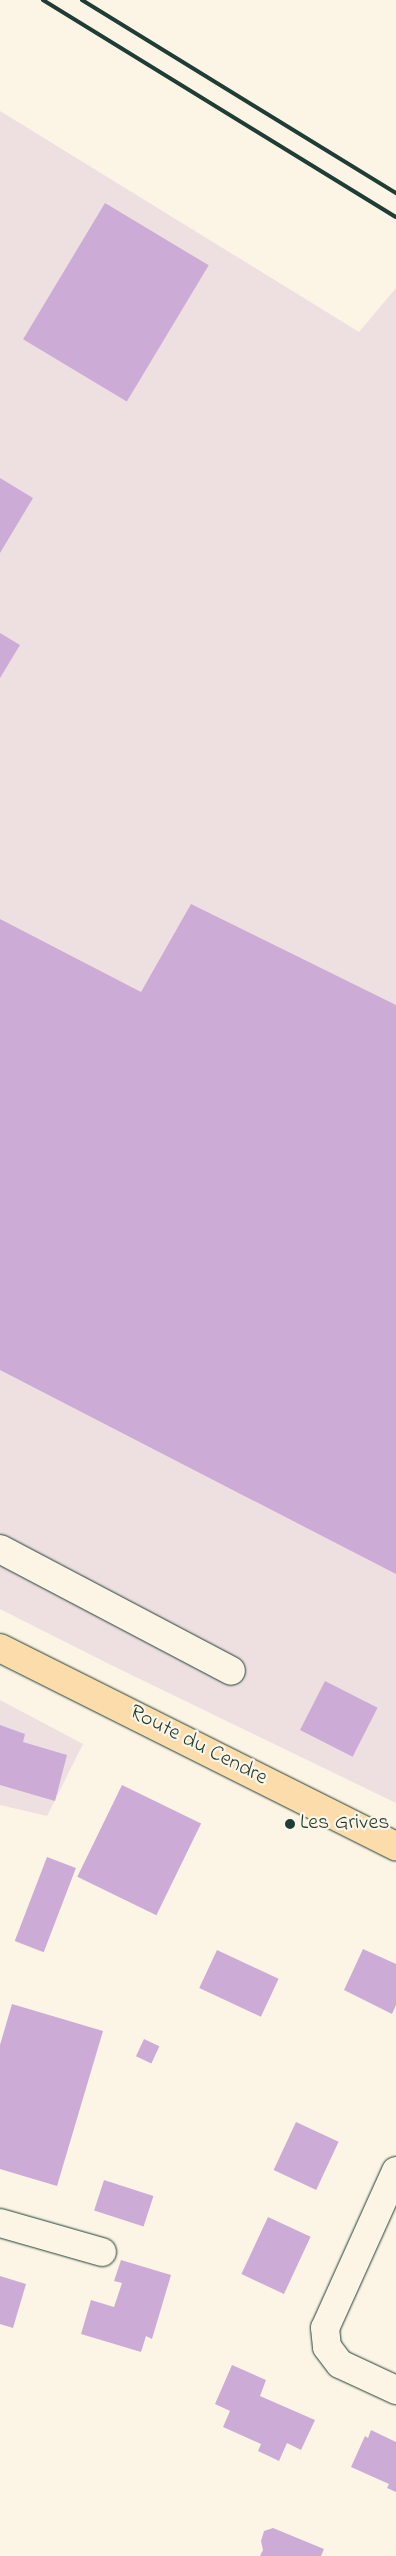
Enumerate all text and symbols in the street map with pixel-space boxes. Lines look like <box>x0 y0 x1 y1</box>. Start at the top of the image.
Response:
street label: Route du Cendre <box>125 1700 271 1792</box>
place label: Les Grives <box>300 1811 389 1837</box>
marker: Les Grives <box>284 1818 296 1830</box>

